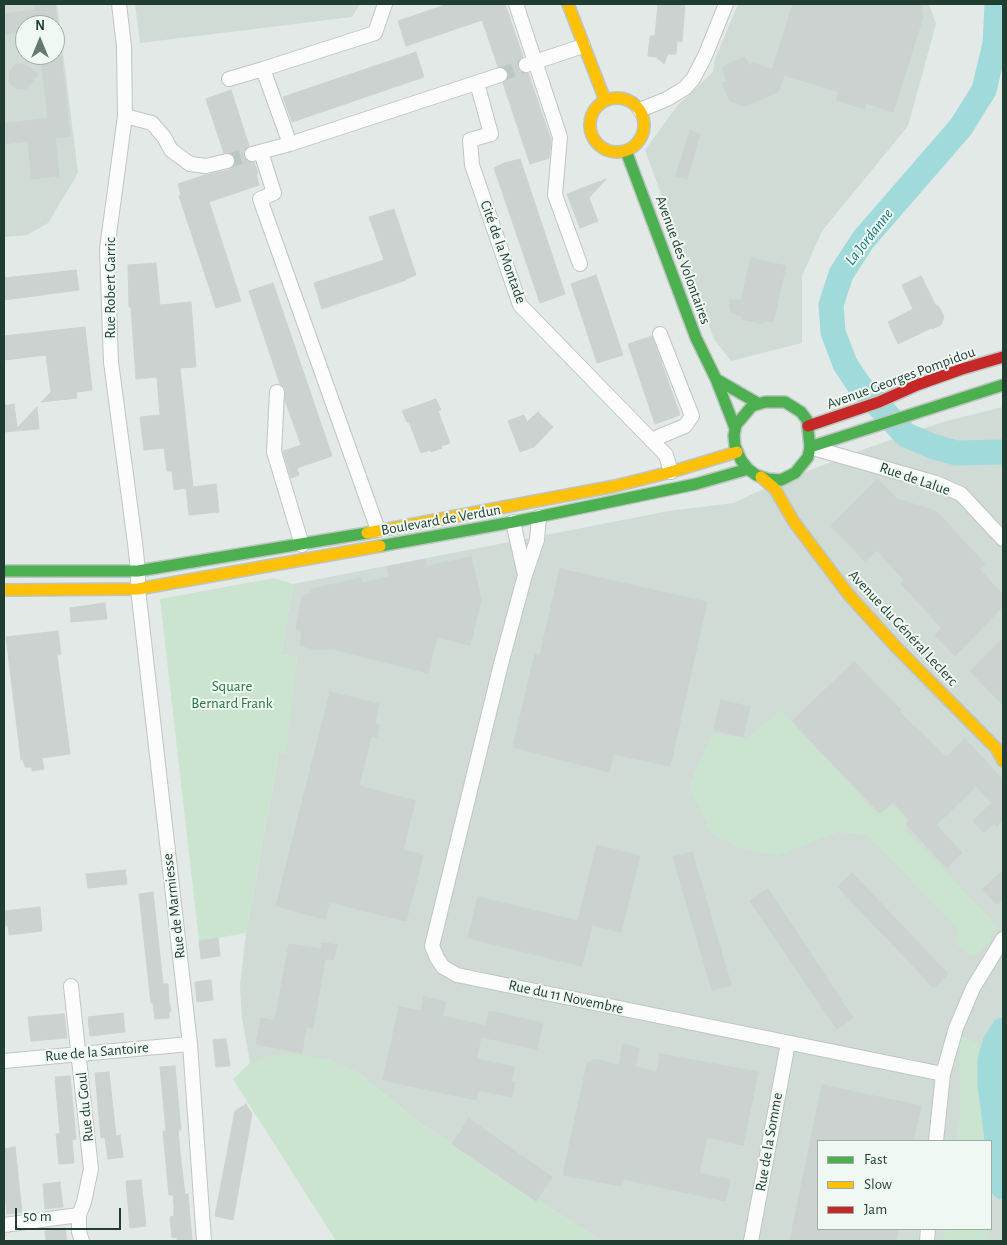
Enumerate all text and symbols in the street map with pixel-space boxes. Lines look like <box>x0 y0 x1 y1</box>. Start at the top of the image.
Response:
north arrow <box>15 15 65 65</box>
text: N <box>35 19 45 33</box>
street label: Avenue des Volontaires <box>651 193 715 327</box>
street label: Cité de la Montade <box>476 198 530 306</box>
water label: La Jordanne <box>841 205 897 269</box>
street label: Rue Robert Garric <box>101 237 119 339</box>
street label: Avenue Georges Pompidou <box>824 343 978 413</box>
street label: Rue de Lalue <box>877 459 953 499</box>
street label: Boulevard de Verdun <box>380 501 502 539</box>
street label: Avenue du Général Leclerc <box>845 566 961 690</box>
park label: Square Bernard Frank <box>191 677 273 712</box>
street label: Rue de Marmiesse <box>159 852 189 960</box>
street label: Rue du 11 Novembre <box>507 976 625 1018</box>
street label: Rue de la Santoire <box>44 1039 150 1065</box>
street label: Rue du Goul <box>72 1071 98 1143</box>
street label: Rue de la Somme <box>751 1091 787 1193</box>
legend <box>817 1140 992 1230</box>
text: Fast <box>864 1152 887 1167</box>
text: Slow <box>864 1177 892 1192</box>
scale bar <box>18 1198 124 1230</box>
text: Jam <box>864 1202 887 1217</box>
text: 50 m <box>23 1209 52 1224</box>

